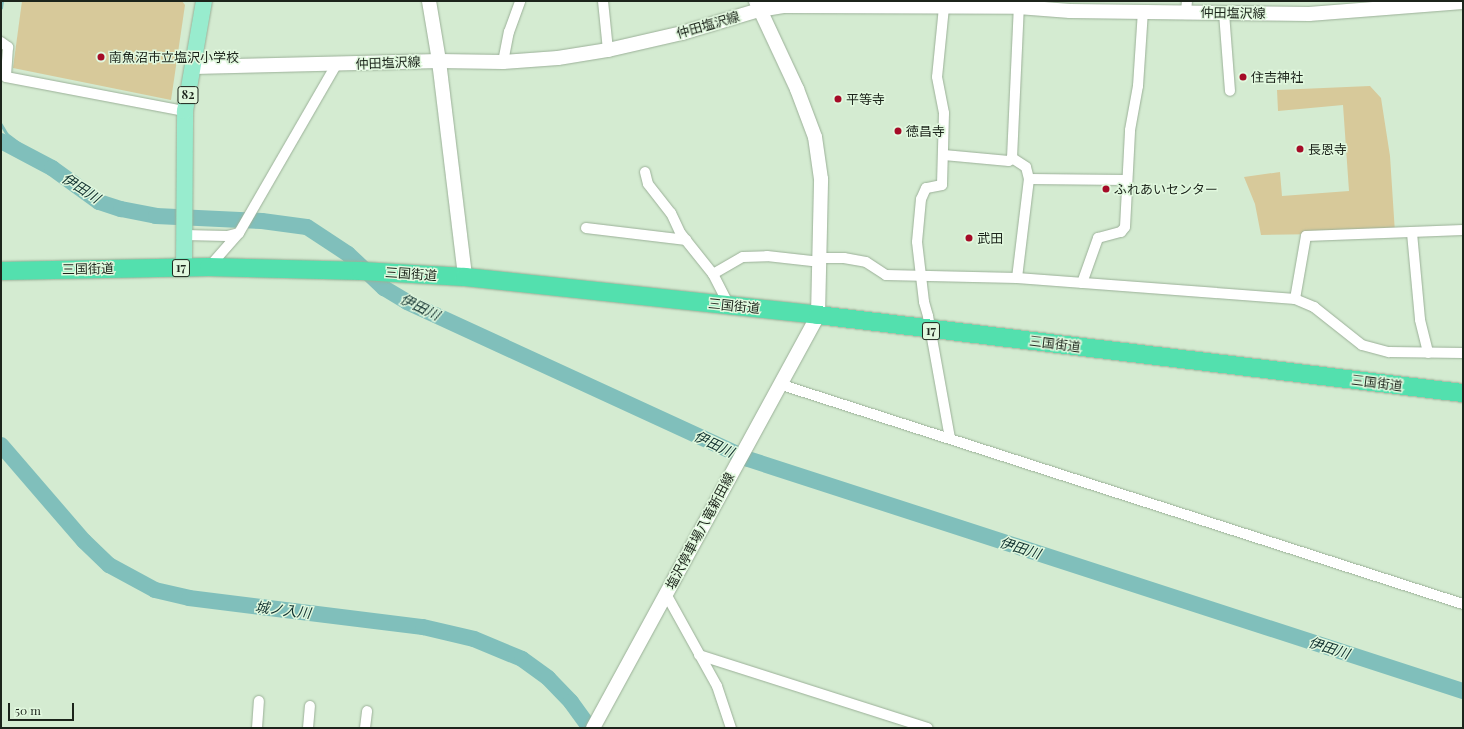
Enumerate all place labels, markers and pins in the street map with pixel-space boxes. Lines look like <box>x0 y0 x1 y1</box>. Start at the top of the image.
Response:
place label: 南魚沼市立塩沢小学校 <box>109 49 239 65</box>
marker: 南魚沼市立塩沢小学校 <box>96 52 106 62</box>
place label: 住吉神社 <box>1251 69 1303 85</box>
marker: 住吉神社 <box>1238 72 1248 82</box>
place label: 平等寺 <box>846 91 885 107</box>
marker: 平等寺 <box>833 94 843 104</box>
place label: 徳昌寺 <box>906 123 945 139</box>
marker: 徳昌寺 <box>893 126 903 136</box>
place label: 長恩寺 <box>1308 141 1347 157</box>
marker: 長恩寺 <box>1295 144 1305 154</box>
place label: ふれあいセンター <box>1114 181 1218 197</box>
marker: ふれあいセンター <box>1101 184 1111 194</box>
place label: 武田 <box>977 230 1003 246</box>
marker: 武田 <box>964 233 974 243</box>

